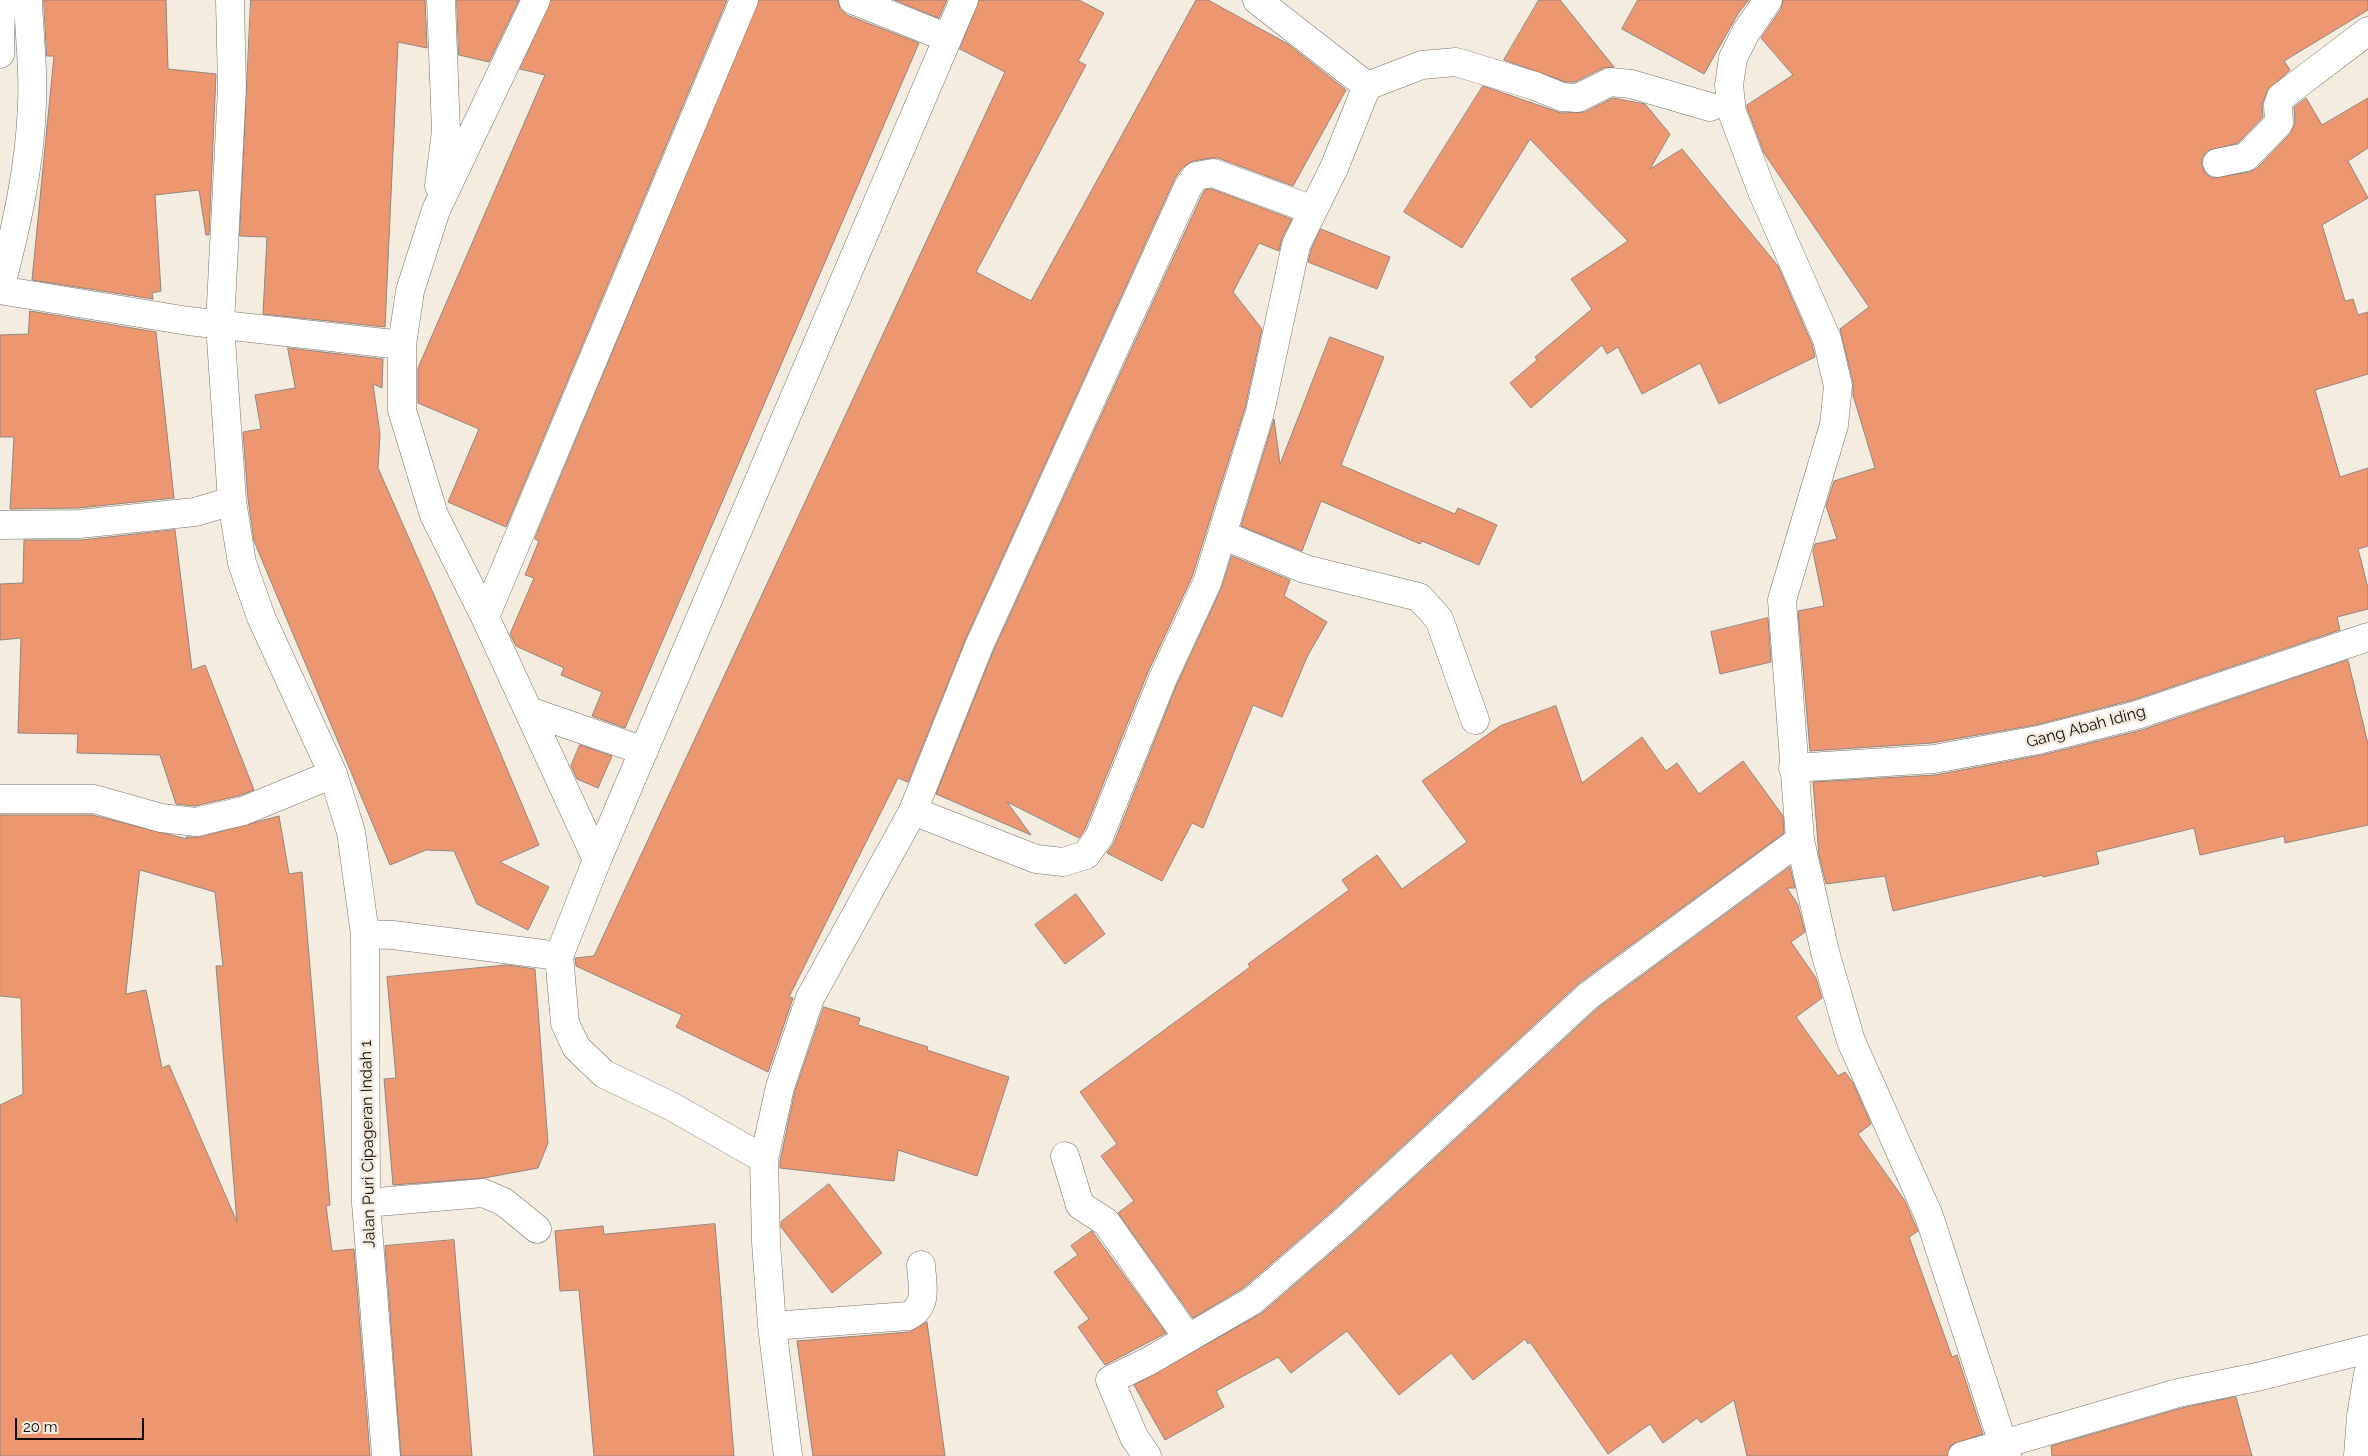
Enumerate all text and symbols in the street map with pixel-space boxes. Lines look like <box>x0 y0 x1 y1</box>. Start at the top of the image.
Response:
street label: Gang Abah Iding <box>2024 702 2148 752</box>
street label: Jalan Puri Cipageran Indah 1 <box>357 1040 379 1248</box>
scale bar <box>18 1408 146 1440</box>
text: 20 m <box>23 1418 58 1436</box>

